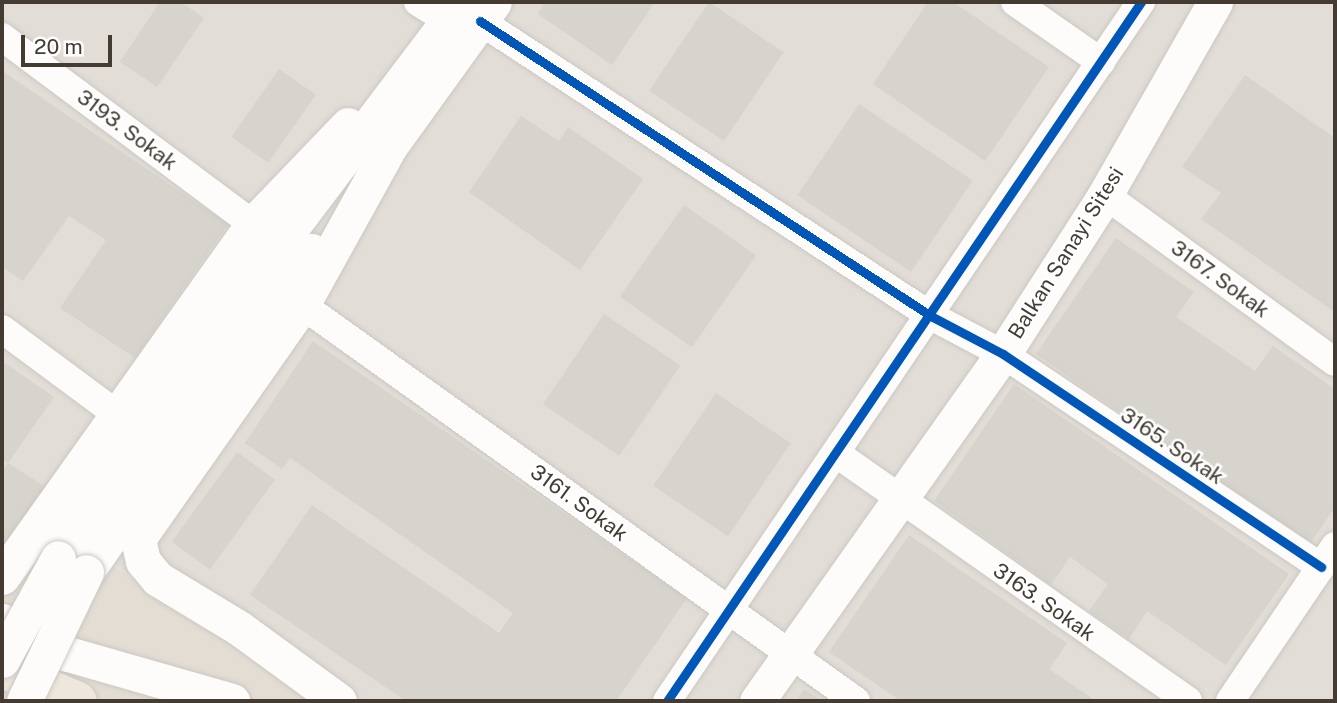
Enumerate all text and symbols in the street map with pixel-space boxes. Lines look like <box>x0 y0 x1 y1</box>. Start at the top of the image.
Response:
scale bar <box>24 21 116 65</box>
text: 20 m <box>34 34 83 59</box>
street label: 3193. Sokak <box>72 84 182 176</box>
street label: Balkan Sanayi Sitesi <box>1003 163 1129 343</box>
street label: 3167. Sokak <box>1166 235 1274 323</box>
street label: 3165. Sokak <box>1116 402 1228 490</box>
street label: 3161. Sokak <box>525 459 633 547</box>
street label: 3163. Sokak <box>988 558 1100 646</box>

